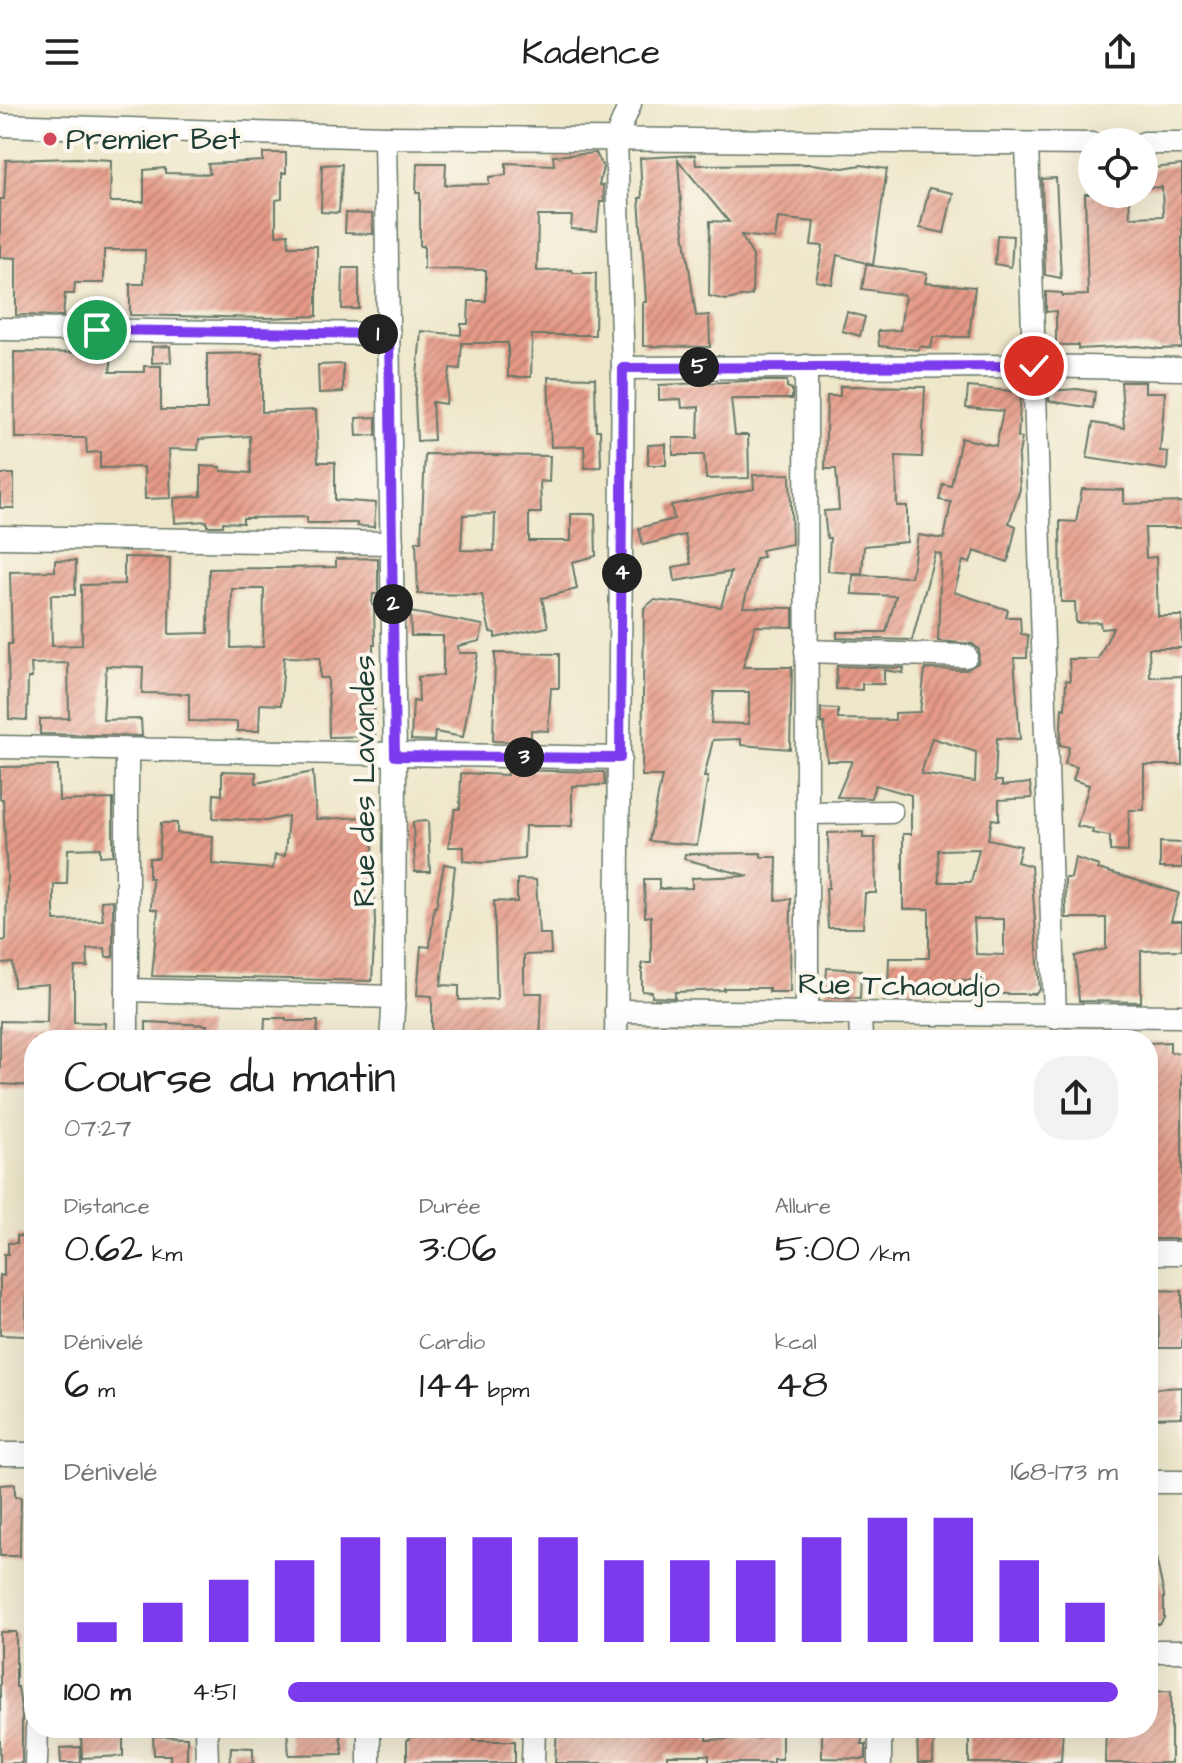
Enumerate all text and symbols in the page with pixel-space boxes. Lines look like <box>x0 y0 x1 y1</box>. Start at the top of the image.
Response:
text: Kadence <box>522 27 660 78</box>
icon: menu <box>40 30 84 74</box>
icon: share <box>1098 30 1142 74</box>
place label: Premier Bet <box>66 119 240 161</box>
map controls <box>1078 128 1158 208</box>
button: locate <box>1078 128 1158 208</box>
marker: Premier Bet <box>41 130 59 148</box>
pin <box>63 296 131 364</box>
icon: arrive <box>75 308 119 352</box>
pin: 1 <box>358 314 398 354</box>
text: 1 <box>377 318 379 349</box>
pin <box>1000 332 1068 400</box>
icon: check <box>1012 344 1056 388</box>
pin: 5 <box>679 347 719 387</box>
text: 5 <box>691 351 707 382</box>
pin: 4 <box>602 553 642 593</box>
text: 4 <box>615 557 629 588</box>
pin: 2 <box>373 584 413 624</box>
text: 2 <box>387 588 399 619</box>
street label: Rue des Lavandes <box>344 655 386 907</box>
pin: 3 <box>504 737 544 777</box>
text: 3 <box>518 741 530 772</box>
street label: Rue Tchaoudjo <box>797 963 1001 1009</box>
text: Course du matin <box>64 1049 396 1110</box>
button: share <box>1034 1056 1118 1140</box>
text: 07:27 <box>64 1110 132 1146</box>
text: Distance <box>64 1191 150 1222</box>
text: Durée <box>419 1191 481 1222</box>
text: Allure <box>775 1191 831 1222</box>
text: 0.62 <box>64 1222 143 1277</box>
text: 3:06 <box>419 1222 497 1277</box>
text: 5:00 <box>775 1222 860 1277</box>
text: km <box>143 1239 182 1270</box>
text: /km <box>860 1239 910 1270</box>
text: Dénivelé <box>64 1327 143 1358</box>
text: Cardio <box>419 1327 485 1358</box>
text: kcal <box>775 1327 817 1358</box>
text: 6 <box>64 1358 89 1413</box>
text: 144 <box>419 1358 479 1413</box>
text: 48 <box>775 1358 828 1413</box>
text: m <box>89 1375 115 1406</box>
text: bpm <box>479 1375 529 1406</box>
text: Dénivelé <box>64 1454 158 1490</box>
text: 168–173 m <box>1010 1454 1118 1490</box>
text: 100 m <box>64 1674 131 1710</box>
text: 4:51 <box>192 1674 236 1710</box>

